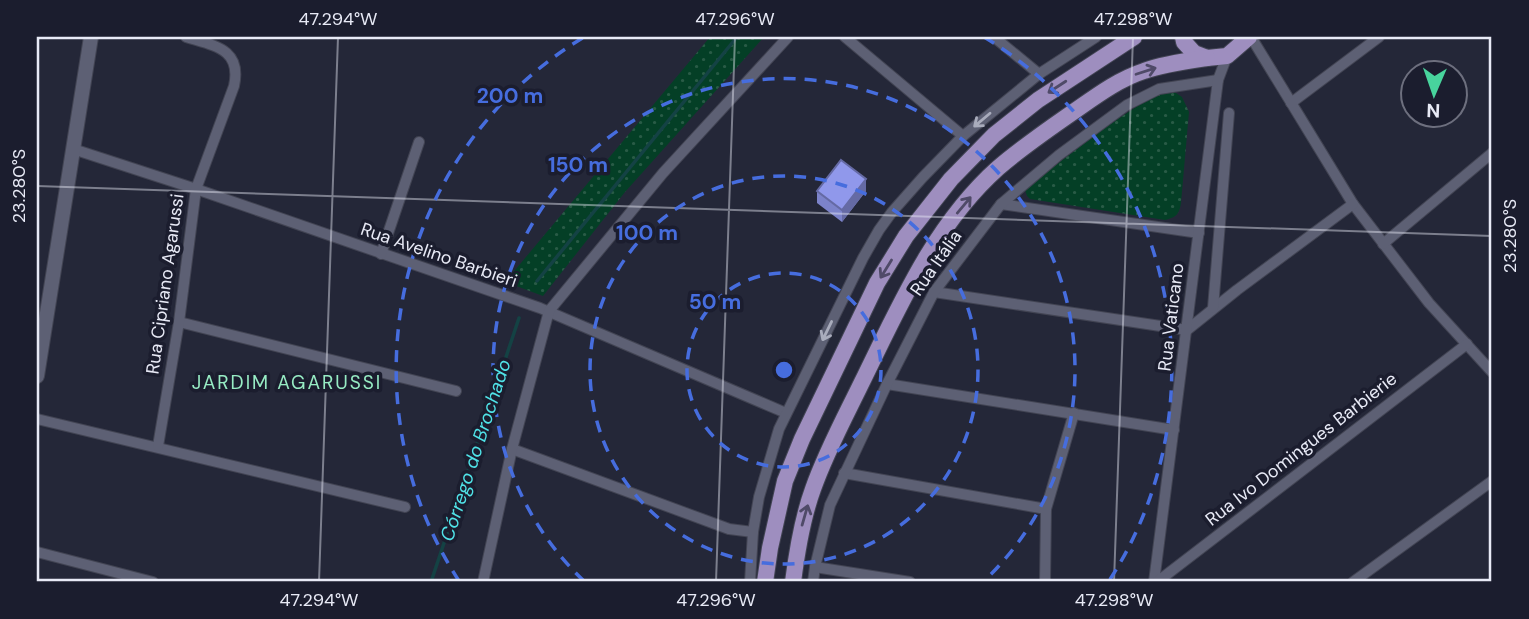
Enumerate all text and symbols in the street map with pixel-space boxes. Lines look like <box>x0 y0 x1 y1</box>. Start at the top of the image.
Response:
text: 47.294°W <box>298 7 378 31</box>
text: 47.296°W <box>695 7 775 31</box>
text: 47.298°W <box>1094 7 1172 31</box>
north arrow <box>1400 60 1470 130</box>
one-way arrow <box>1134 64 1156 77</box>
one-way arrow <box>1047 81 1067 95</box>
text: 200 m <box>477 82 543 110</box>
text: N <box>1426 98 1441 123</box>
one-way arrow <box>974 113 992 128</box>
text: 23.280°S <box>7 149 31 223</box>
text: 150 m <box>548 151 608 179</box>
street label: Rua Cipriano Agarussi <box>140 192 190 376</box>
one-way arrow <box>956 197 972 215</box>
text: 23.280°S <box>1498 199 1522 273</box>
street label: Rua Avelino Barbieri <box>358 217 520 293</box>
text: 100 m <box>616 219 678 247</box>
street label: Rua Itália <box>905 225 967 301</box>
one-way arrow <box>878 259 892 279</box>
street label: Rua Vaticano <box>1152 262 1190 372</box>
text: 50 m <box>689 288 741 316</box>
one-way arrow <box>819 320 833 341</box>
water label: Córrego do Brochado <box>434 356 517 544</box>
centre of rings <box>772 358 796 382</box>
street label: Rua Ivo Domingues Barbierie <box>1200 367 1402 531</box>
district label: JARDIM AGARUSSI <box>192 370 382 395</box>
one-way arrow <box>800 504 813 526</box>
text: 47.294°W <box>279 588 359 612</box>
text: 47.296°W <box>676 588 756 612</box>
text: 47.298°W <box>1075 588 1153 612</box>

